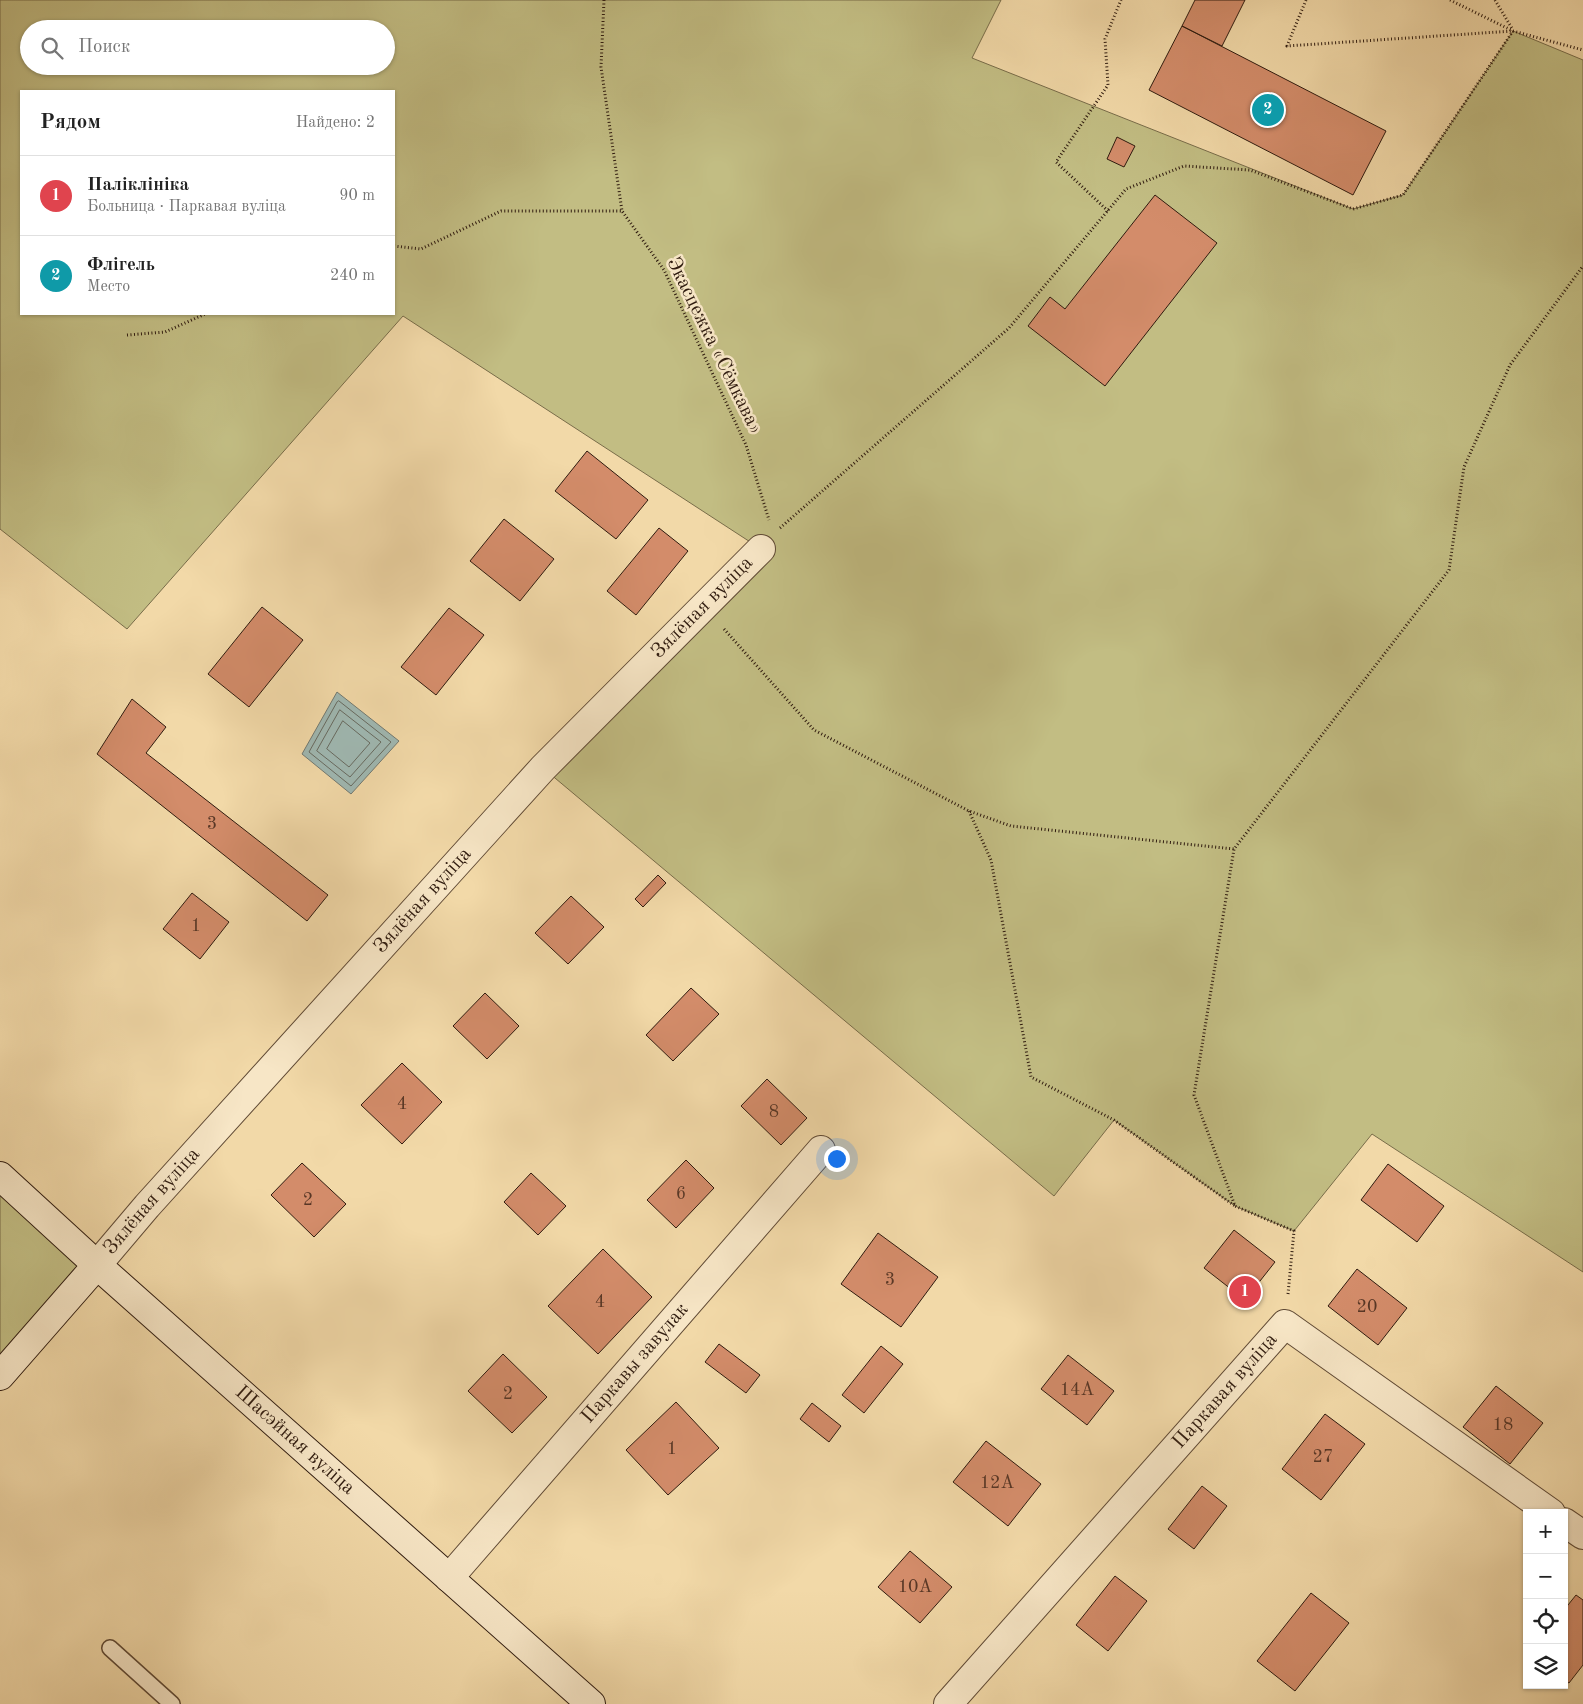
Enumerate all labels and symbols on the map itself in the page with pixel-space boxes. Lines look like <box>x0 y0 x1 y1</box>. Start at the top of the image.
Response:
pin: 2 <box>1252 91 1284 129</box>
street label: Экасцежка «Сёмкава» <box>662 254 766 438</box>
street label: Зялёная вуліца <box>648 553 757 662</box>
house number: 3 <box>207 815 217 833</box>
street label: Зялёная вуліца <box>371 844 476 957</box>
house number: 1 <box>191 917 201 935</box>
house number: 4 <box>397 1095 407 1113</box>
house number: 8 <box>769 1103 779 1121</box>
street label: Зялёная вуліца <box>100 1144 204 1259</box>
your location <box>824 1146 850 1172</box>
house number: 6 <box>676 1185 686 1203</box>
house number: 2 <box>303 1191 313 1209</box>
house number: 3 <box>885 1271 895 1289</box>
pin: 1 <box>1229 1273 1261 1311</box>
house number: 4 <box>595 1293 605 1311</box>
house number: 20 <box>1357 1298 1377 1316</box>
street label: Паркавы завулак <box>578 1300 693 1428</box>
street label: Паркавая вуліца <box>1169 1330 1282 1453</box>
house number: 14А <box>1060 1381 1095 1399</box>
street label: Шасэйная вуліца <box>231 1382 358 1499</box>
house number: 2 <box>503 1385 513 1403</box>
house number: 18 <box>1493 1416 1513 1434</box>
house number: 1 <box>667 1440 677 1458</box>
house number: 27 <box>1313 1448 1333 1466</box>
house number: 12А <box>980 1474 1015 1492</box>
house number: 10А <box>898 1578 933 1596</box>

